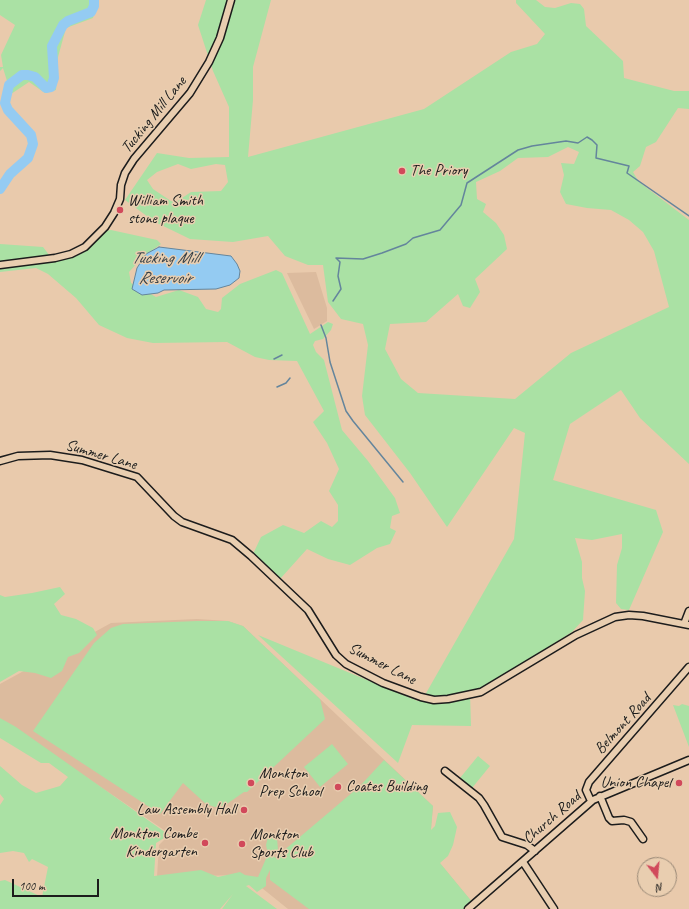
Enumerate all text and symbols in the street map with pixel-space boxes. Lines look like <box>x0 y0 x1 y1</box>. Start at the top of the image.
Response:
street label: Tucking Mill Lane <box>117 73 191 157</box>
place label: The Priory <box>410 161 467 181</box>
marker: The Priory <box>397 166 407 176</box>
place label: William Smith stone plaque <box>128 191 203 229</box>
marker: William Smith stone plaque <box>115 205 125 215</box>
water label: Tucking Mill Reservoir <box>131 249 199 289</box>
street label: Summer Lane <box>63 436 139 474</box>
street label: Summer Lane <box>345 639 419 689</box>
street label: Belmont Road <box>591 690 655 758</box>
place label: Monkton Prep School <box>259 764 322 802</box>
place label: Union Chapel <box>600 773 671 793</box>
place label: Coates Building <box>346 777 428 797</box>
marker: Monkton Prep School <box>246 778 256 788</box>
marker: Union Chapel <box>674 778 684 788</box>
marker: Coates Building <box>333 782 343 792</box>
street label: Church Road <box>519 788 585 848</box>
place label: Law Assembly Hall <box>137 800 236 820</box>
marker: Law Assembly Hall <box>239 805 249 815</box>
place label: Monkton Combe Kindergarten <box>110 824 197 862</box>
place label: Monkton Sports Club <box>250 825 313 863</box>
marker: Monkton Combe Kindergarten <box>200 838 210 848</box>
marker: Monkton Sports Club <box>237 839 247 849</box>
north arrow <box>637 857 677 897</box>
scale bar <box>14 871 101 897</box>
text: 100 m <box>19 878 45 894</box>
text: N <box>655 880 665 895</box>

